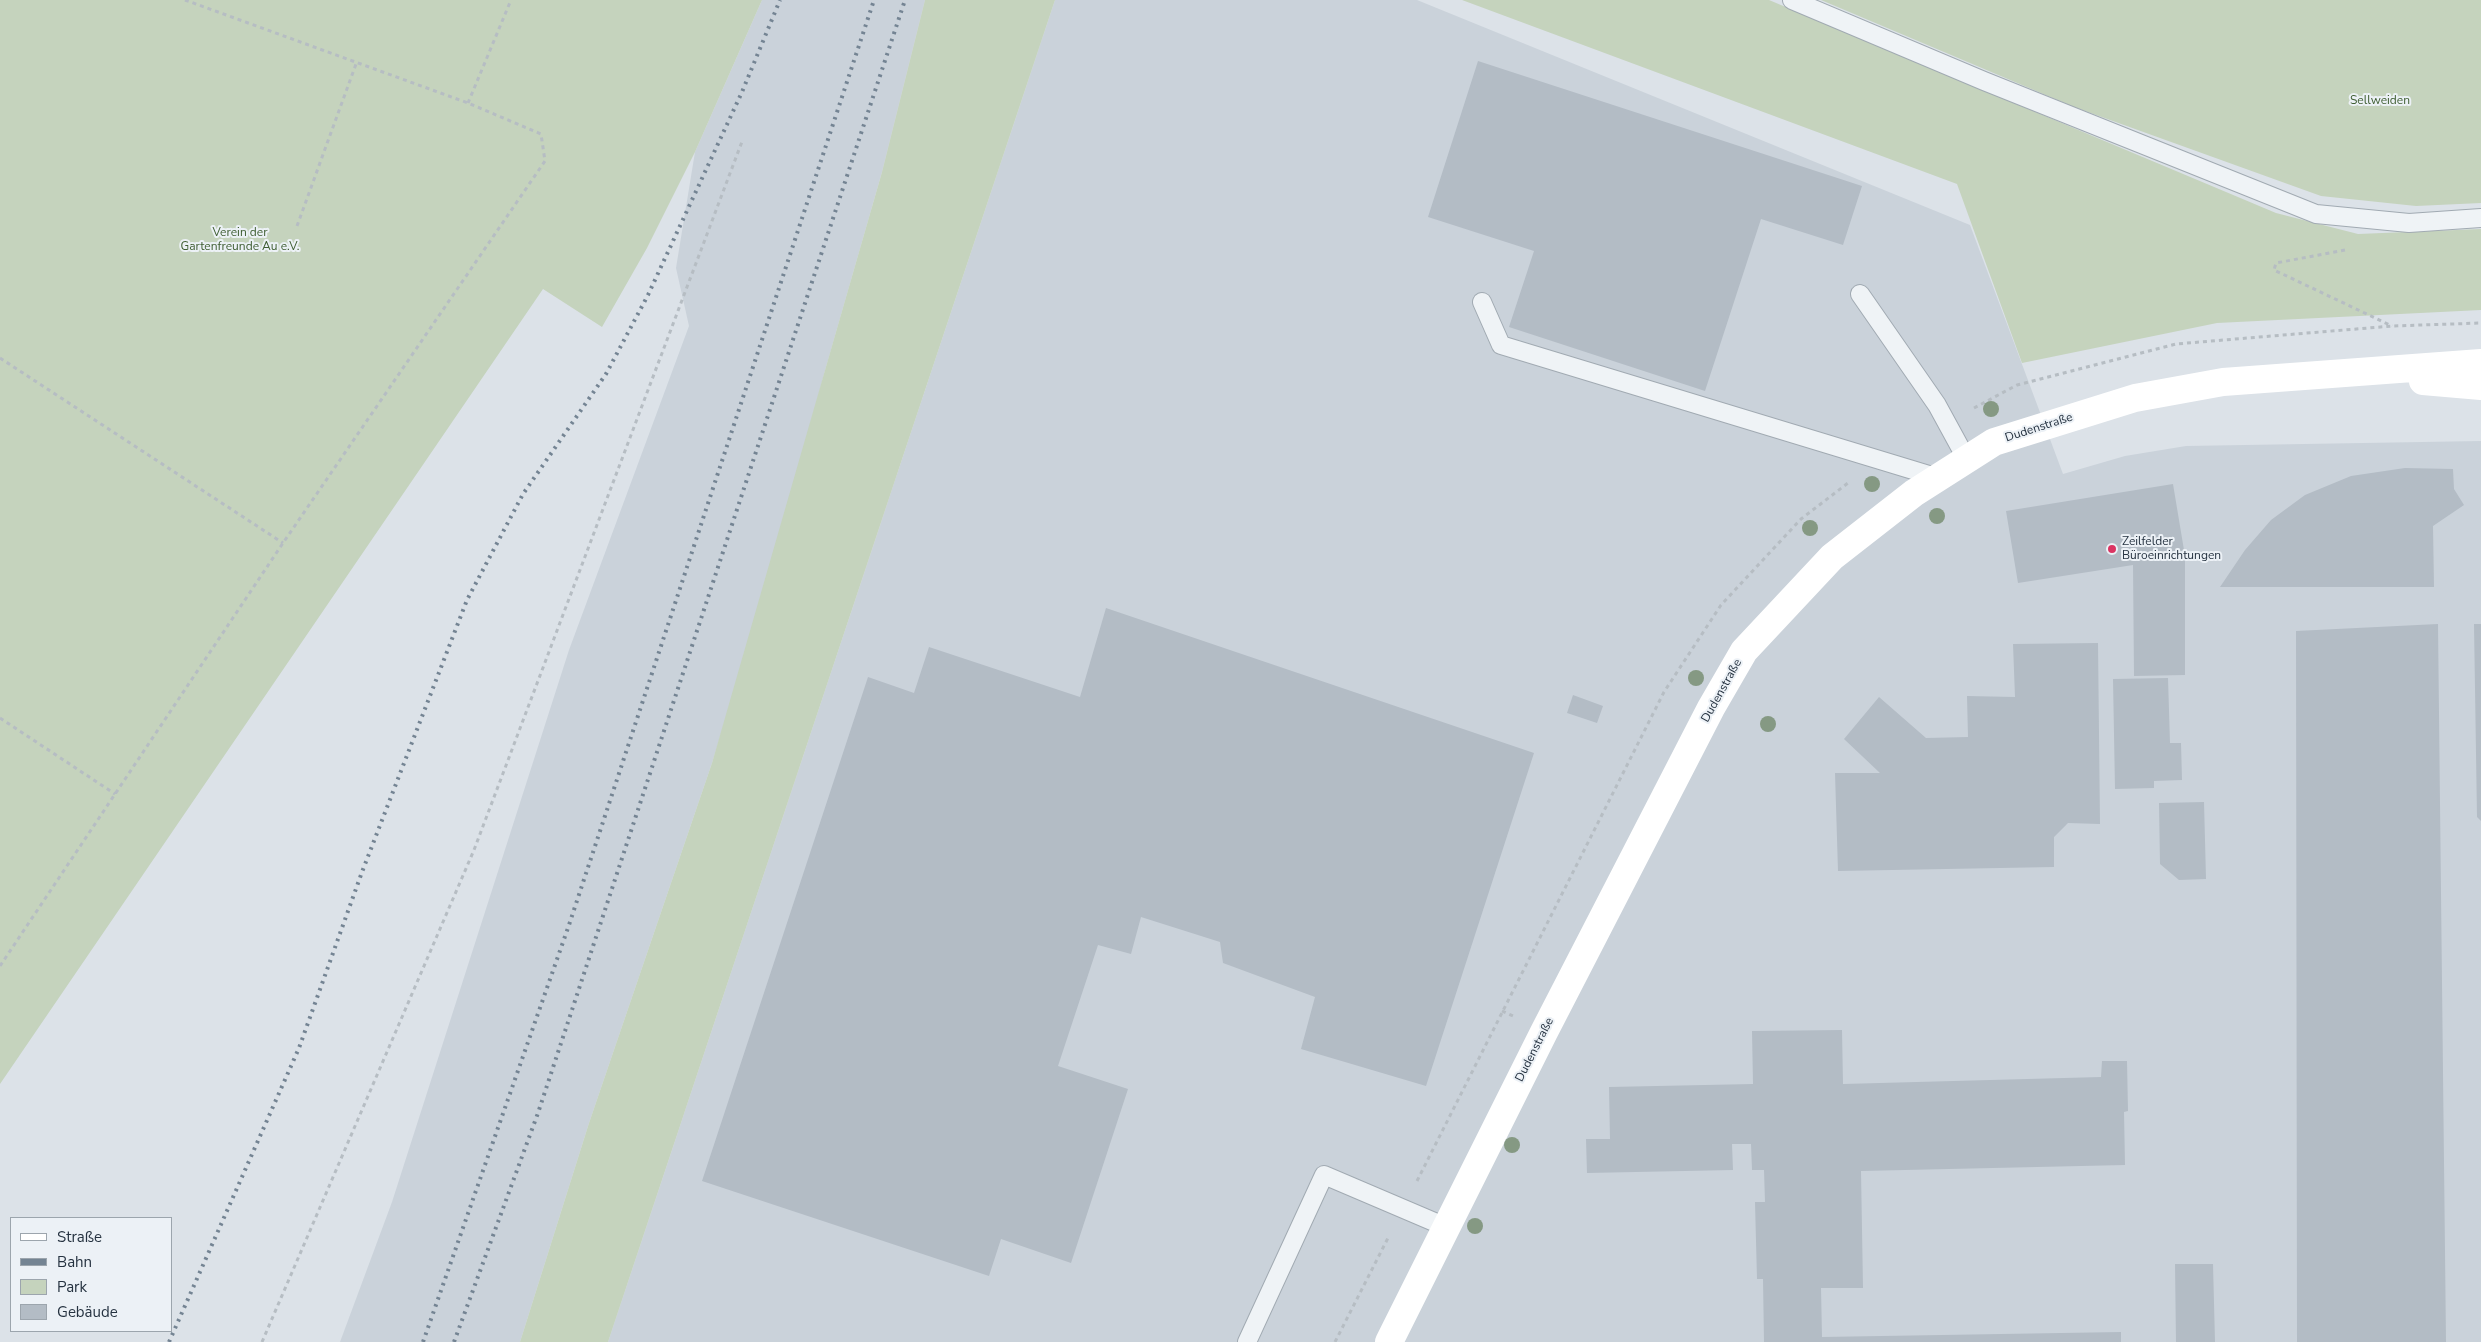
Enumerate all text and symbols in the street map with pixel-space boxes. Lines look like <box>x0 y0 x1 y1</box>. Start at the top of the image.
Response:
park label: Sellweiden <box>2350 94 2410 108</box>
park label: Verein der Gartenfreunde Au e.V. <box>180 226 300 254</box>
street label: Dudenstraße <box>2003 410 2075 446</box>
place label: Zeilfelder Büroeinrichtungen <box>2122 535 2221 563</box>
marker: Zeilfelder Büroeinrichtungen <box>2106 543 2118 555</box>
street label: Dudenstraße <box>1699 657 1745 725</box>
street label: Dudenstraße <box>1513 1015 1557 1085</box>
legend <box>10 1217 172 1332</box>
text: Straße <box>57 1227 102 1247</box>
text: Bahn <box>57 1252 92 1272</box>
text: Park <box>57 1277 87 1297</box>
text: Gebäude <box>57 1302 118 1322</box>

